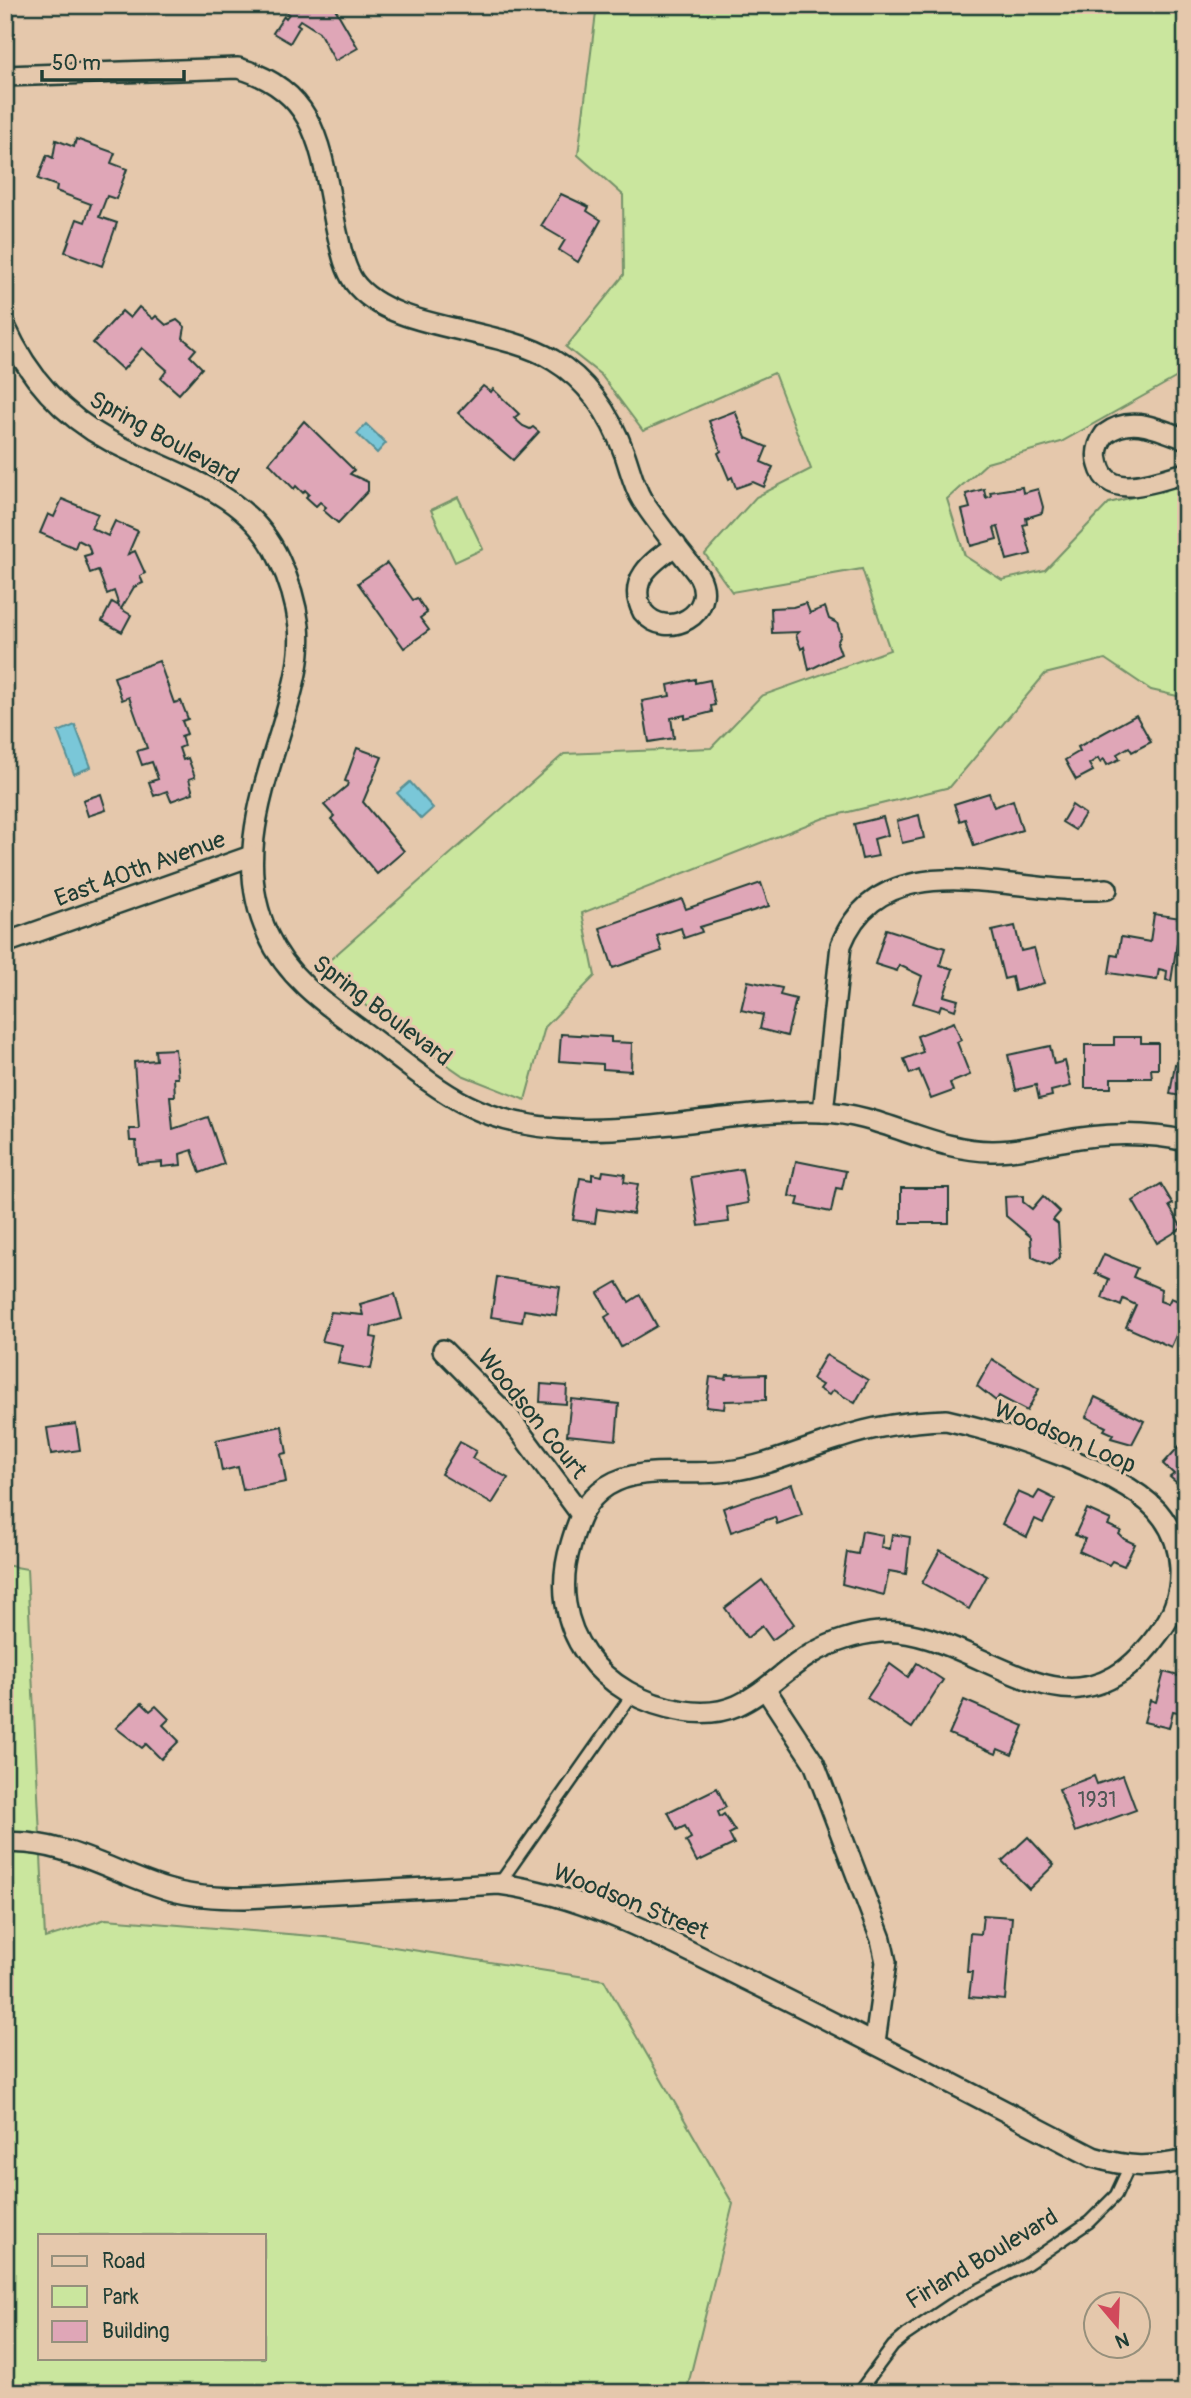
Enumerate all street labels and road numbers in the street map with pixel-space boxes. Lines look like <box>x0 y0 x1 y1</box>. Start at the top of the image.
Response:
street label: Spring Boulevard <box>84 385 244 491</box>
street label: East 40th Avenue <box>51 825 229 913</box>
street label: Spring Boulevard <box>307 949 457 1073</box>
street label: Woodson Court <box>471 1343 593 1485</box>
street label: Woodson Loop <box>990 1394 1140 1480</box>
street label: Woodson Street <box>549 1858 713 1947</box>
street label: Firland Boulevard <box>901 2202 1063 2316</box>

